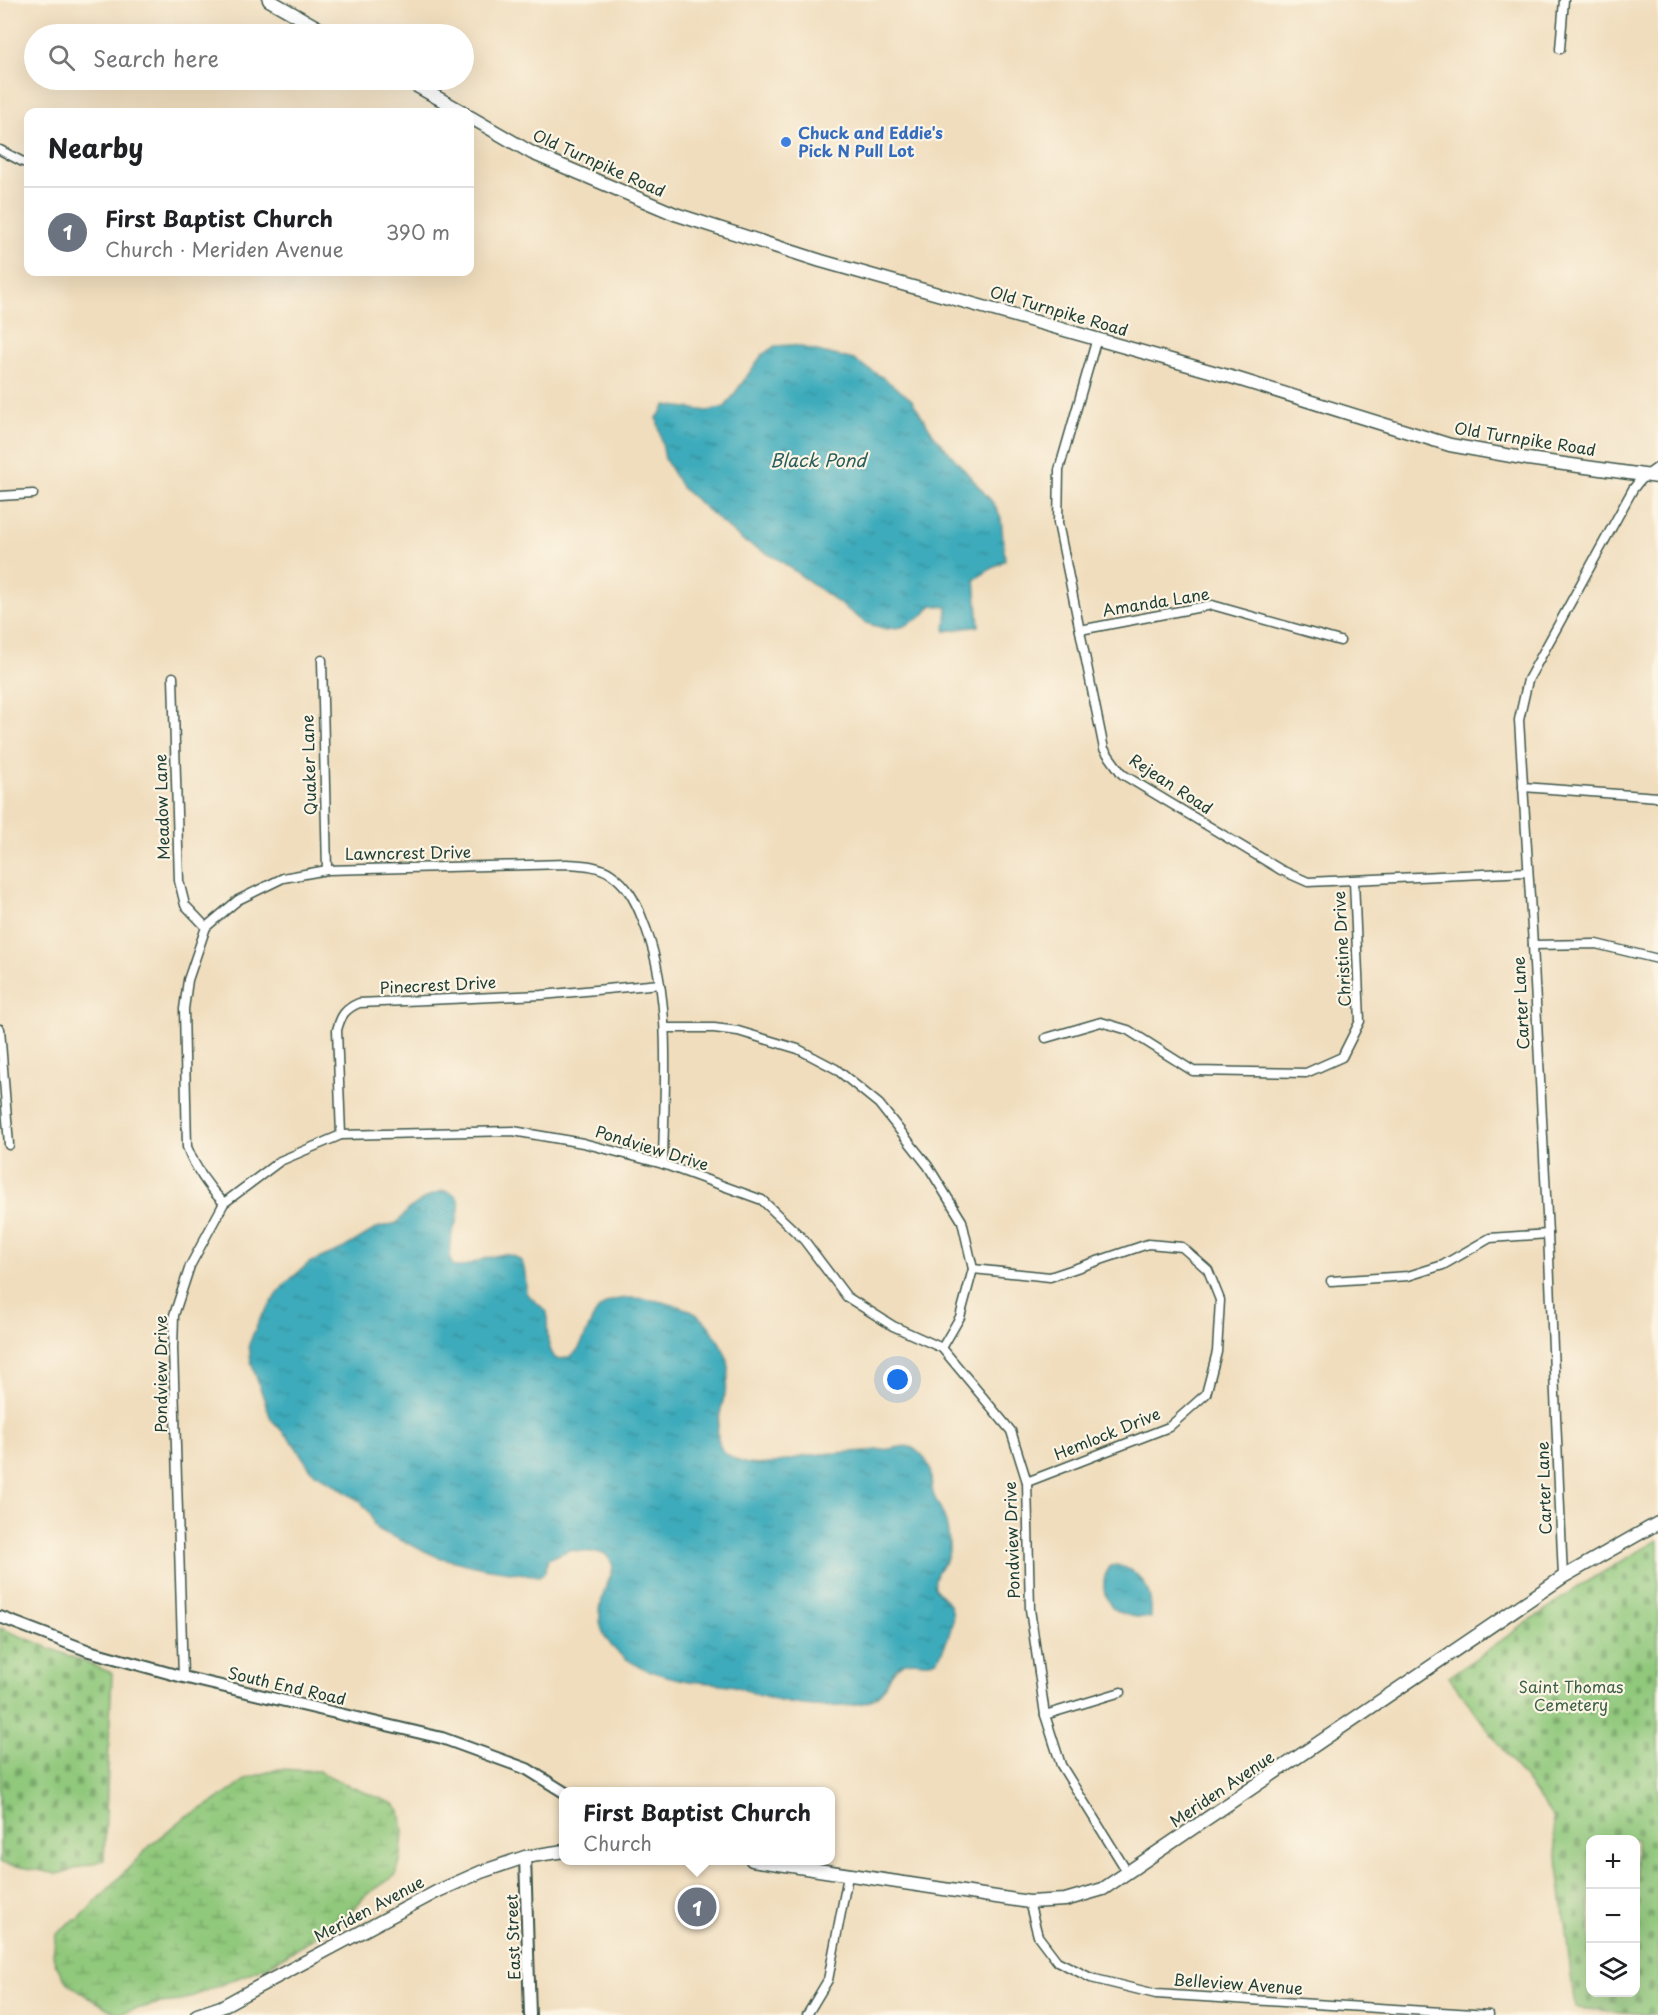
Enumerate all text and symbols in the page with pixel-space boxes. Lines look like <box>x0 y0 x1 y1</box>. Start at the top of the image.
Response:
search box <box>24 24 474 90</box>
icon: search <box>45 41 78 74</box>
text: Search here <box>93 41 219 74</box>
place label: Chuck and Eddie's Pick N Pull Lot <box>798 120 943 162</box>
street label: Old Turnpike Road <box>529 122 670 202</box>
text: Nearby <box>48 128 143 167</box>
marker: Chuck and Eddie's Pick N Pull Lot <box>779 135 793 149</box>
text: First Baptist Church <box>105 201 333 234</box>
text: 1 <box>63 217 72 247</box>
text: 390 m <box>386 217 450 247</box>
text: Church · Meriden Avenue <box>105 234 344 264</box>
street label: Old Turnpike Road <box>987 279 1131 341</box>
street label: Old Turnpike Road <box>1453 415 1598 461</box>
water label: Black Pond <box>770 446 869 473</box>
street label: Amanda Lane <box>1101 581 1211 621</box>
street label: Quaker Lane <box>294 714 322 816</box>
street label: Rejean Road <box>1125 747 1218 819</box>
street label: Meadow Lane <box>147 754 175 861</box>
street label: Lawncrest Drive <box>345 839 471 865</box>
street label: Christine Drive <box>1326 891 1356 1008</box>
street label: Carter Lane <box>1506 956 1534 1050</box>
street label: Pinecrest Drive <box>379 969 497 999</box>
street label: Pondview Drive <box>593 1118 712 1176</box>
street label: Pondview Drive <box>148 1315 172 1433</box>
your location <box>883 1365 912 1394</box>
street label: Hemlock Drive <box>1050 1401 1163 1465</box>
street label: Carter Lane <box>1529 1441 1557 1535</box>
street label: Pondview Drive <box>997 1481 1025 1599</box>
street label: South End Road <box>226 1660 349 1710</box>
park label: Saint Thomas Cemetery <box>1519 1674 1624 1716</box>
street label: Meriden Avenue <box>1164 1744 1279 1832</box>
popup <box>559 1787 835 1865</box>
text: First Baptist Church <box>583 1795 811 1828</box>
text: Church <box>583 1828 652 1858</box>
map controls <box>1586 1835 1640 1997</box>
button: + <box>1586 1835 1640 1889</box>
street label: Meriden Avenue <box>309 1869 428 1947</box>
pin: 1 <box>678 1884 716 1930</box>
button: − <box>1586 1889 1640 1943</box>
street label: East Street <box>499 1894 525 1980</box>
button: layers <box>1586 1943 1640 1997</box>
street label: Belleview Avenue <box>1172 1967 1304 2000</box>

